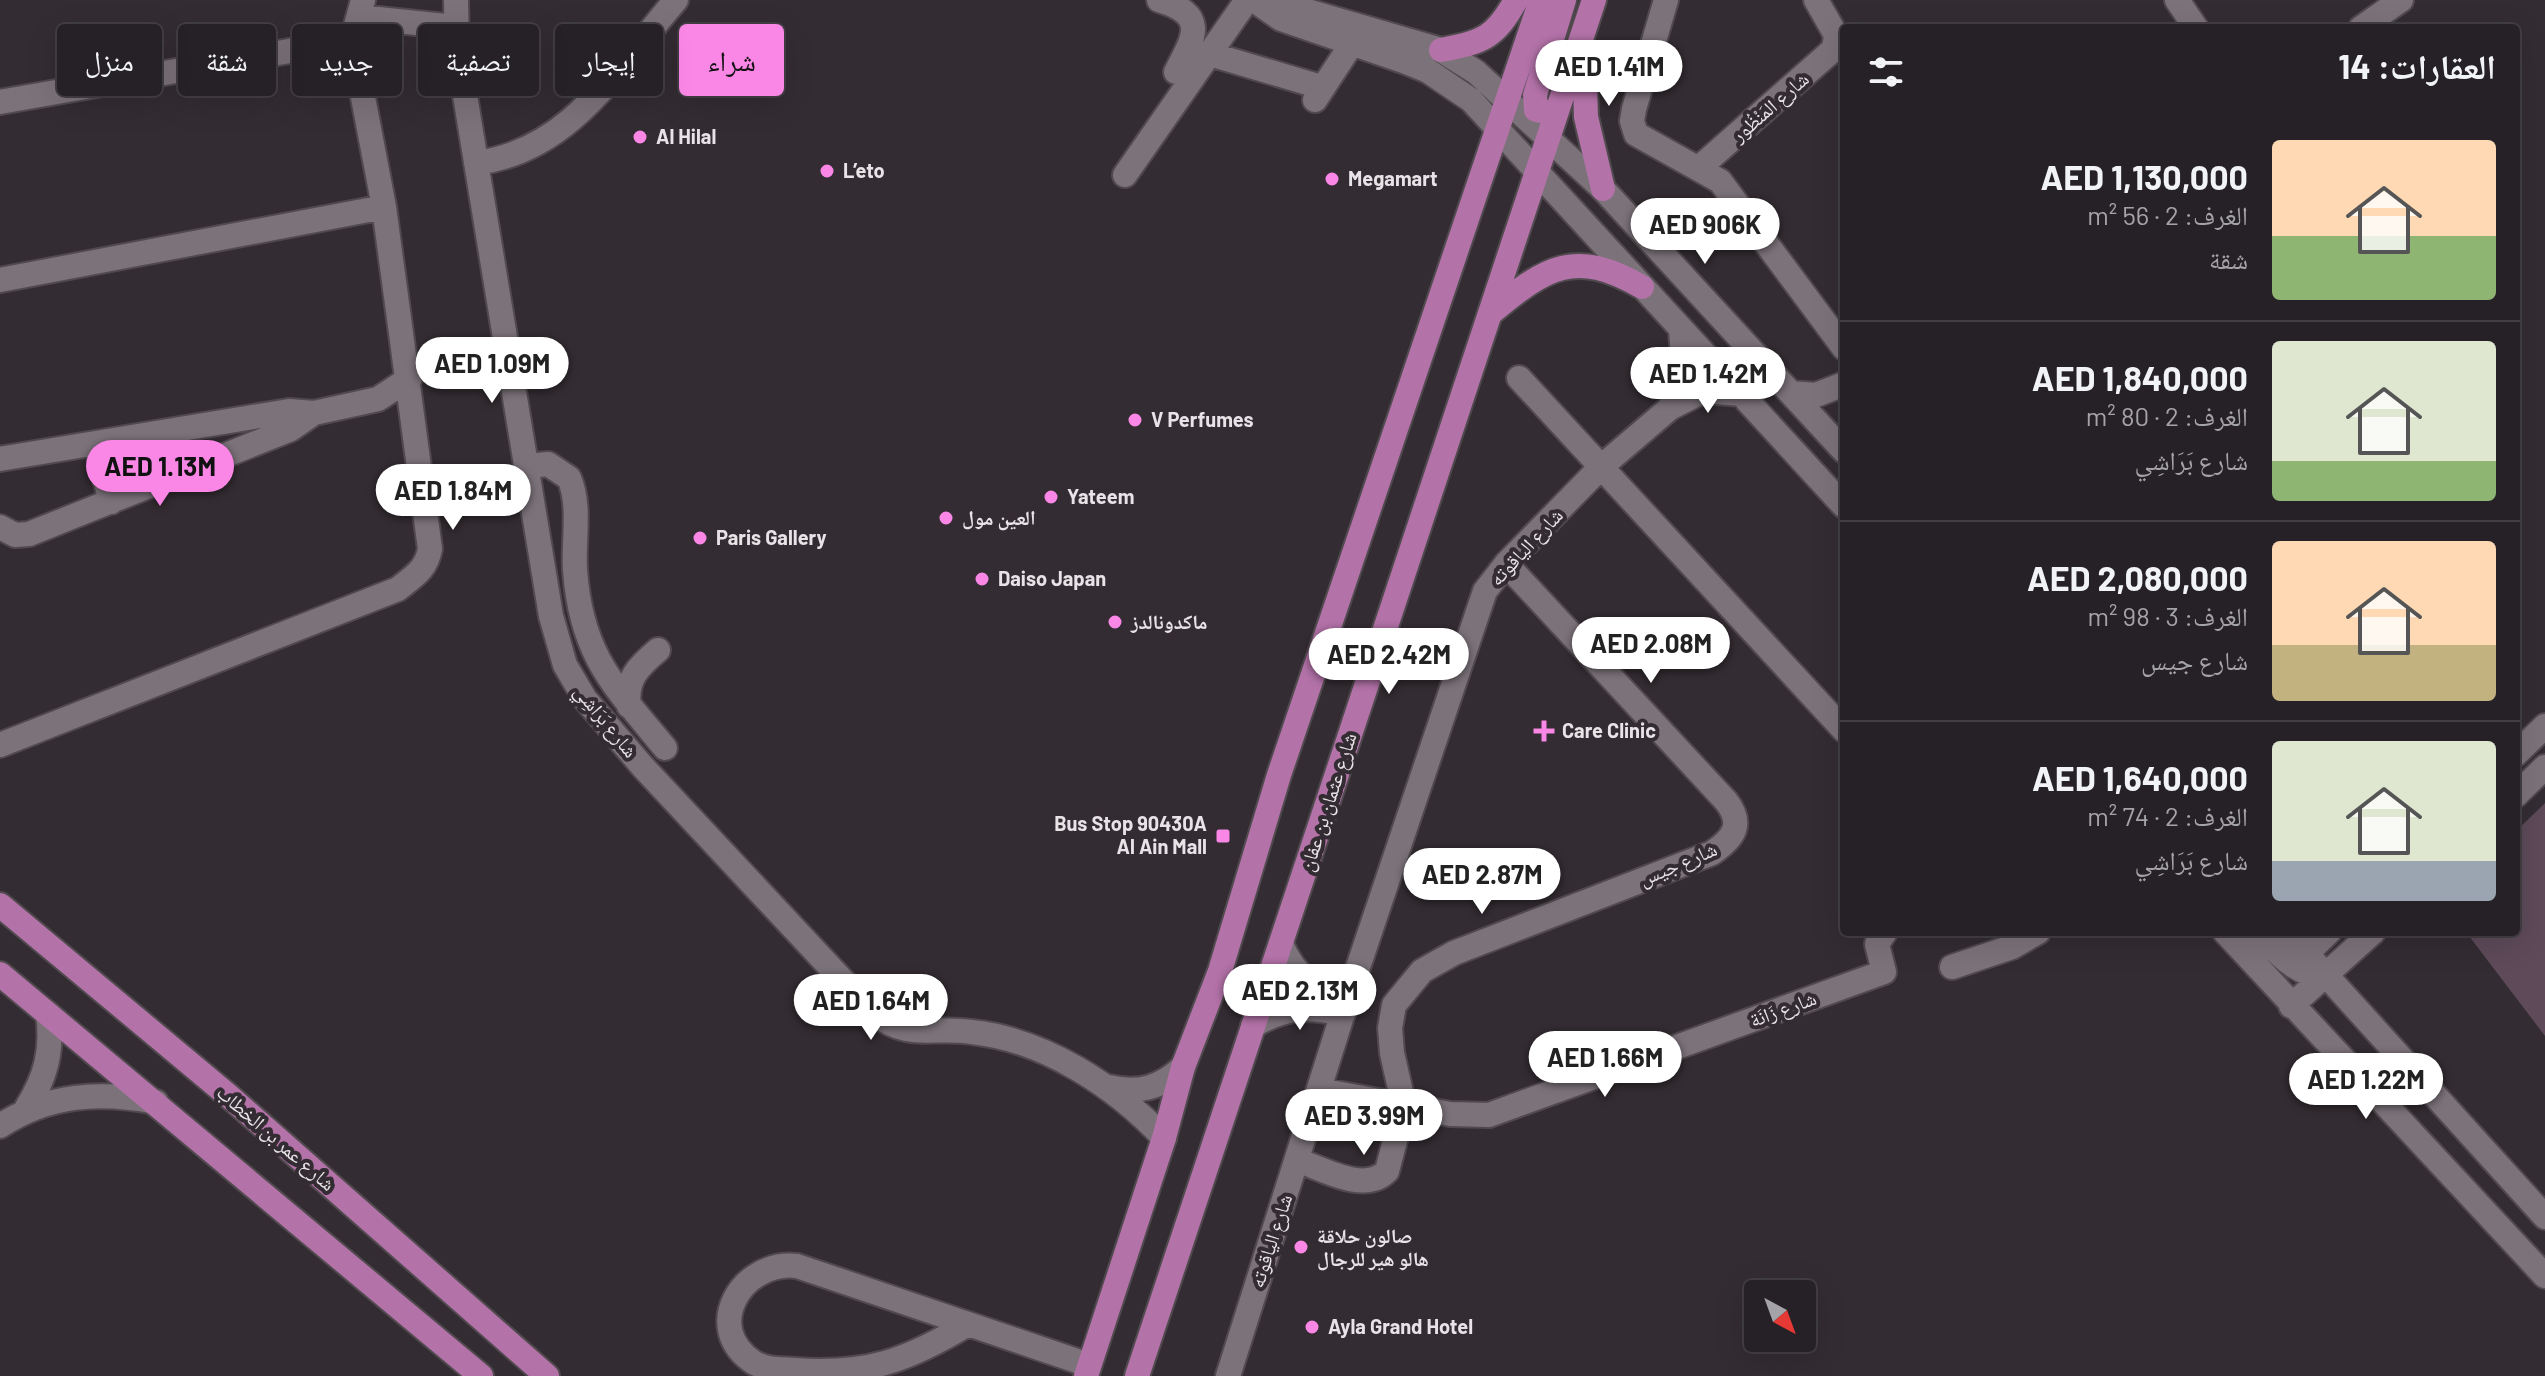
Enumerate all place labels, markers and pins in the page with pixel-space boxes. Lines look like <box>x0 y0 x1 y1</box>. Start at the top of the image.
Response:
pin: AED 1.41M <box>1517 40 1701 108</box>
place label: Al Hilal <box>656 124 716 148</box>
marker: Al Hilal <box>631 128 649 146</box>
place label: L’eto <box>843 158 885 182</box>
marker: L’eto <box>818 162 836 180</box>
place label: Megamart <box>1348 166 1438 190</box>
marker: Megamart <box>1323 170 1341 188</box>
pin: AED 906K <box>1622 198 1788 266</box>
pin: AED 1.09M <box>400 337 584 405</box>
pin: AED 1.42M <box>1616 347 1800 415</box>
place label: V Perfumes <box>1151 407 1254 431</box>
marker: V Perfumes <box>1126 411 1144 429</box>
pin: AED 1.13M <box>68 440 252 508</box>
pin: AED 1.84M <box>361 464 545 532</box>
place label: Yateem <box>1067 484 1134 508</box>
marker: Yateem <box>1042 488 1060 506</box>
place label: العين مول <box>962 505 1036 531</box>
marker: العين مول <box>937 509 955 527</box>
place label: Paris Gallery <box>716 525 827 549</box>
marker: Paris Gallery <box>691 529 709 547</box>
place label: Daiso Japan <box>998 566 1106 590</box>
marker: Daiso Japan <box>973 570 991 588</box>
place label: ماكدونالدز <box>1130 609 1208 633</box>
marker: ماكدونالدز <box>1106 613 1124 631</box>
pin: AED 2.08M <box>1559 617 1743 685</box>
pin: AED 2.42M <box>1297 628 1481 696</box>
place label: Care Clinic <box>1562 718 1656 742</box>
marker: Care Clinic <box>1533 720 1555 742</box>
place label: Bus Stop 90430A Al Ain Mall <box>1054 811 1207 858</box>
marker: Bus Stop 90430A Al Ain Mall <box>1214 827 1232 845</box>
pin: AED 2.87M <box>1390 848 1574 916</box>
pin: AED 2.13M <box>1208 964 1392 1032</box>
pin: AED 1.64M <box>779 974 963 1042</box>
pin: AED 1.66M <box>1513 1031 1697 1099</box>
pin: AED 1.22M <box>2274 1053 2458 1121</box>
pin: AED 3.99M <box>1272 1089 1456 1157</box>
place label: صالون حلاقة هالو هير للرجال <box>1317 1223 1429 1271</box>
marker: صالون حلاقة هالو هير للرجال <box>1292 1238 1310 1256</box>
place label: Ayla Grand Hotel <box>1328 1314 1473 1338</box>
marker: Ayla Grand Hotel <box>1303 1318 1321 1336</box>

